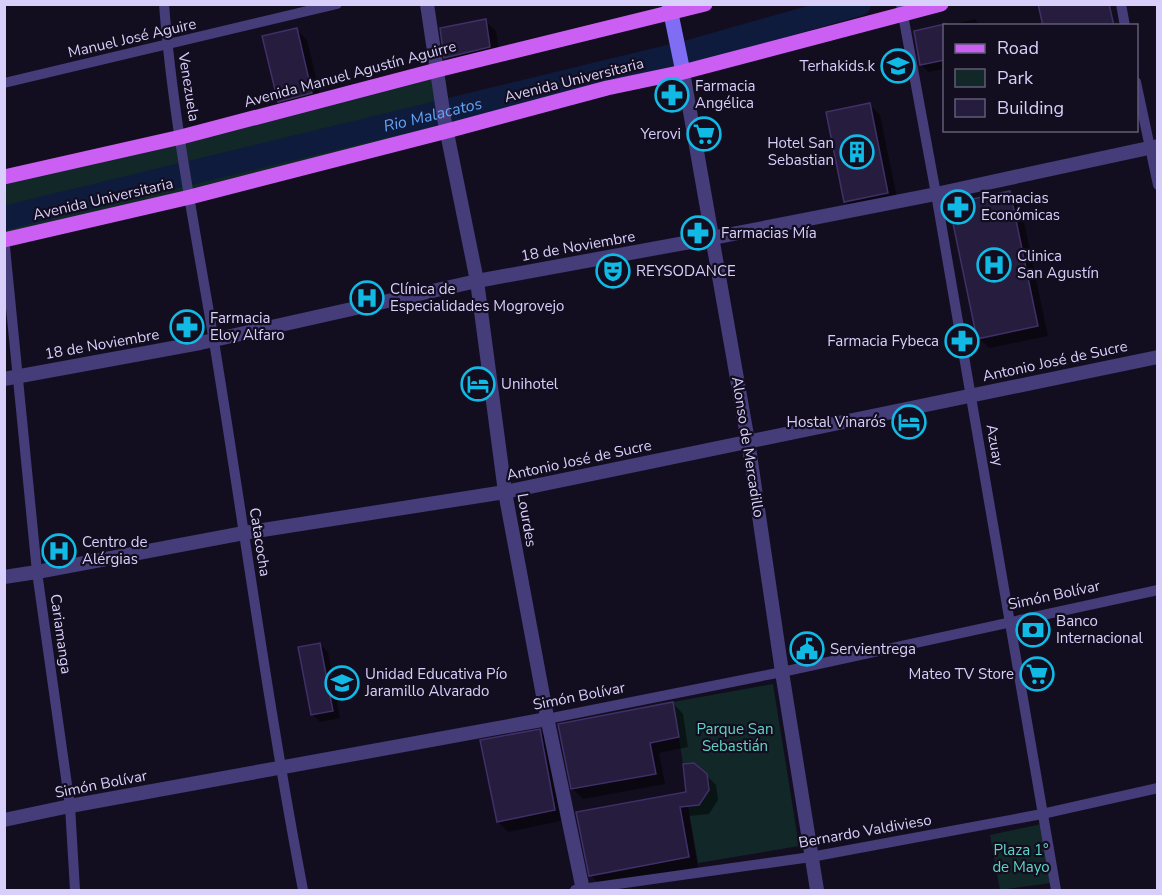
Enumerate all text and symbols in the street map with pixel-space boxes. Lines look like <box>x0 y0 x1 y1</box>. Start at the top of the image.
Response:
street label: Manuel José Aguire <box>66 14 198 62</box>
legend <box>943 24 1138 132</box>
street label: Avenida Manuel Agustín Aguirre <box>242 36 458 112</box>
text: Road <box>997 36 1039 60</box>
school or university icon: Terhakids.k <box>880 48 916 84</box>
street label: Venezuela <box>174 50 204 123</box>
street label: Avenida Universitaria <box>502 53 646 107</box>
place label: Terhakids.k <box>800 56 875 76</box>
text: Park <box>997 66 1034 90</box>
place label: Farmacia Angélica <box>695 76 755 113</box>
pharmacy icon: Farmacia Angélica <box>654 77 690 113</box>
water label: Rio Malacatos <box>381 92 485 138</box>
text: Building <box>997 96 1064 120</box>
supermarket icon: Yerovi <box>686 116 722 152</box>
place label: Yerovi <box>640 124 681 144</box>
place label: Hotel San Sebastian <box>767 133 834 170</box>
building icon: Hotel San Sebastian <box>839 134 875 170</box>
street label: Avenida Universitaria <box>31 173 175 225</box>
place label: Farmacias Económicas <box>981 188 1060 225</box>
pharmacy icon: Farmacias Económicas <box>940 189 976 225</box>
pharmacy icon: Farmacias Mía <box>680 215 716 251</box>
place label: Farmacias Mía <box>721 223 817 243</box>
street label: 18 de Noviembre <box>519 226 637 266</box>
place label: Clinica San Agustín <box>1017 246 1099 283</box>
hospital icon: Clinica San Agustín <box>976 247 1012 283</box>
theatre icon: REYSODANCE <box>595 253 631 289</box>
place label: REYSODANCE <box>636 261 736 281</box>
place label: Clínica de Especialidades Mogrovejo <box>390 279 564 316</box>
hospital icon: Clínica de Especialidades Mogrovejo <box>349 280 385 316</box>
place label: Farmacia Eloy Alfaro <box>210 308 285 345</box>
pharmacy icon: Farmacia Eloy Alfaro <box>169 309 205 345</box>
pharmacy icon: Farmacia Fybeca <box>944 323 980 359</box>
street label: 18 de Noviembre <box>43 324 161 364</box>
place label: Farmacia Fybeca <box>827 331 939 351</box>
street label: Antonio José de Sucre <box>981 336 1129 386</box>
hotel icon: Unihotel <box>460 366 496 402</box>
place label: Unihotel <box>501 374 559 394</box>
street label: Alonso de Mercadillo <box>727 375 769 519</box>
hotel icon: Hostal Vinarós <box>891 404 927 440</box>
place label: Hostal Vinarós <box>786 412 886 432</box>
street label: Azuay <box>982 423 1009 468</box>
street label: Antonio José de Sucre <box>505 435 653 485</box>
street label: Lourdes <box>512 492 542 548</box>
street label: Catacocha <box>245 506 275 578</box>
place label: Centro de Alérgias <box>82 532 148 569</box>
hospital icon: Centro de Alérgias <box>41 533 77 569</box>
street label: Simón Bolívar <box>1006 575 1102 615</box>
street label: Cariamanga <box>45 593 77 675</box>
place label: Banco Internacional <box>1056 611 1144 648</box>
bank icon: Banco Internacional <box>1015 612 1051 648</box>
public building icon: Servientrega <box>789 631 825 667</box>
place label: Servientrega <box>830 639 916 659</box>
supermarket icon: Mateo TV Store <box>1019 656 1055 692</box>
place label: Unidad Educativa Pío Jaramillo Alvarado <box>364 664 507 701</box>
place label: Mateo TV Store <box>909 664 1014 684</box>
school or university icon: Unidad Educativa Pío Jaramillo Alvarado <box>324 665 360 701</box>
street label: Simón Bolívar <box>531 677 627 715</box>
park label: Parque San Sebastián <box>696 719 774 756</box>
street label: Simón Bolívar <box>53 765 149 803</box>
street label: Bernardo Valdivieso <box>797 809 933 853</box>
park label: Plaza 1° de Mayo <box>992 840 1050 877</box>

